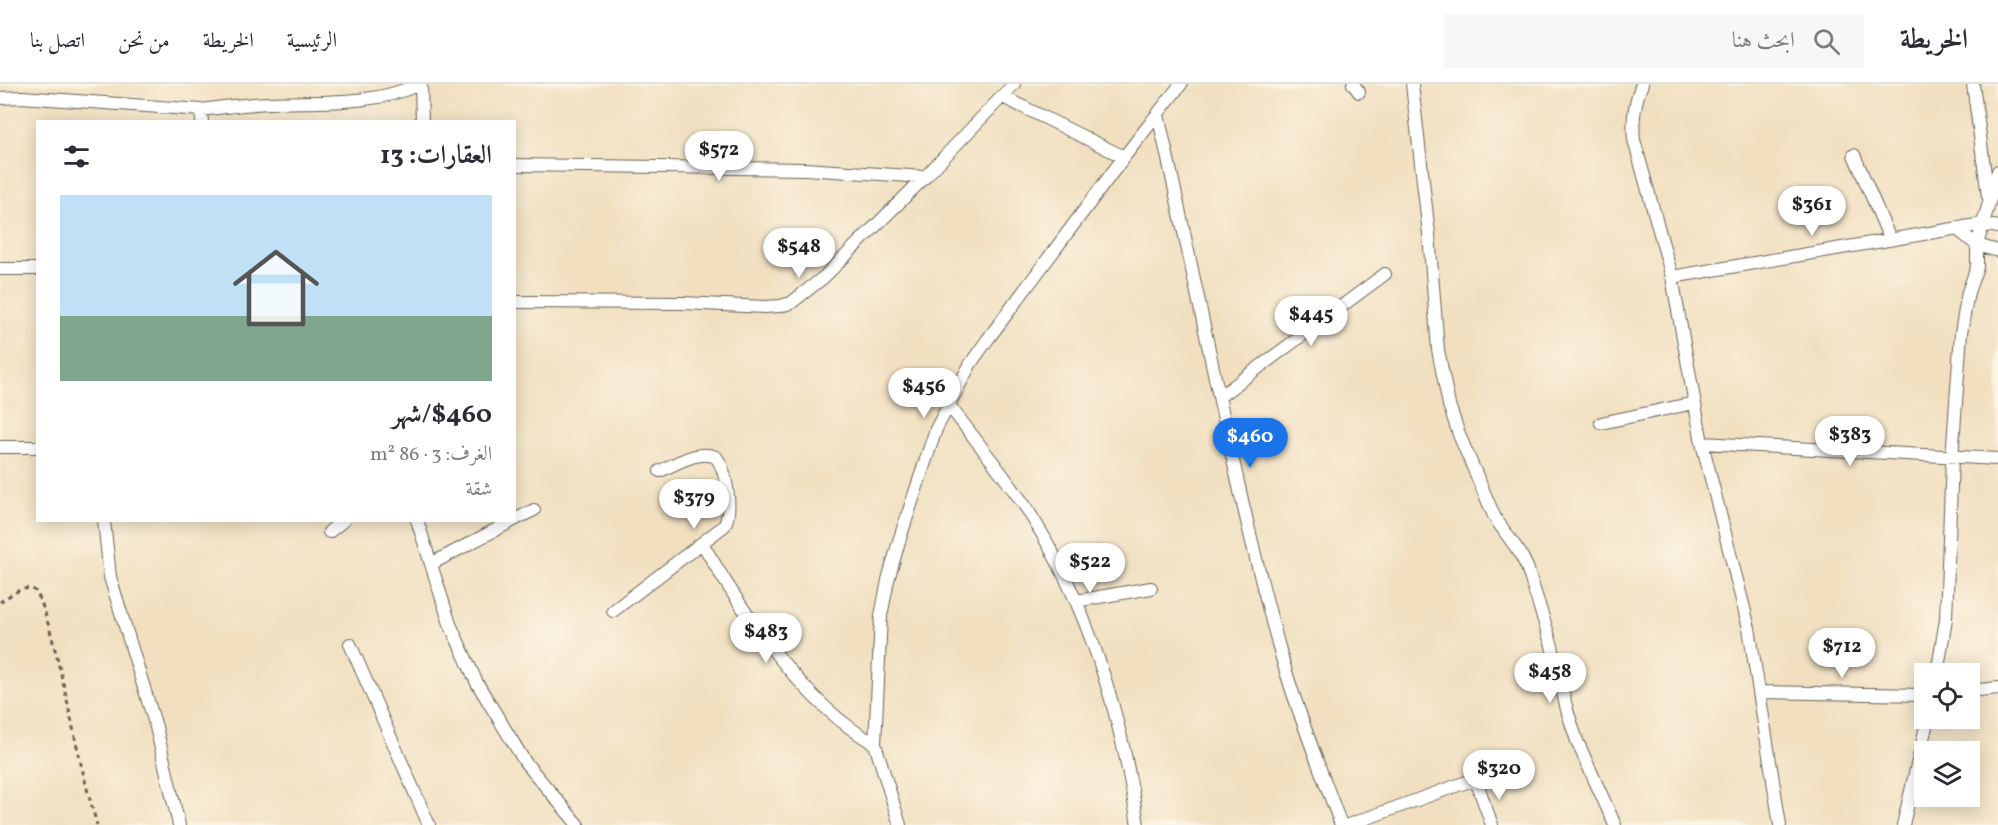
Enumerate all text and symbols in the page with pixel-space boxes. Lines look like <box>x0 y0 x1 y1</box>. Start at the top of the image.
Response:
search box <box>1444 14 1864 68</box>
text: الخريطة <box>1900 21 1968 60</box>
icon: search <box>1810 25 1843 58</box>
text: ابحث هنا <box>1732 26 1795 57</box>
text: اتصل بنا <box>30 27 85 56</box>
text: من نحن <box>118 27 170 56</box>
text: الخريطة <box>203 27 254 56</box>
text: الرئيسية <box>287 27 337 56</box>
pin: $572 <box>683 131 755 182</box>
text: $572 <box>699 136 739 164</box>
text: العقارات: 13 <box>380 138 492 174</box>
icon: filters <box>60 140 93 173</box>
pin: $361 <box>1776 186 1848 237</box>
text: $361 <box>1792 191 1832 219</box>
pin: $548 <box>763 228 835 279</box>
text: $548 <box>777 233 821 261</box>
icon: home <box>222 234 330 342</box>
pin: $445 <box>1275 296 1347 347</box>
text: $445 <box>1289 301 1333 329</box>
pin: $456 <box>888 368 960 419</box>
text: $456 <box>902 373 946 401</box>
text: $460/شهر <box>392 397 492 433</box>
pin: $383 <box>1814 416 1886 467</box>
pin: $460 <box>1214 418 1286 469</box>
text: $383 <box>1829 421 1871 449</box>
text: $460 <box>1227 423 1273 451</box>
text: الغرف: 3 · 86 m² <box>370 441 492 469</box>
text: شقة <box>466 476 492 504</box>
pin: $379 <box>658 479 730 530</box>
text: $379 <box>673 484 715 512</box>
pin: $522 <box>1054 543 1126 594</box>
text: $522 <box>1069 548 1111 576</box>
pin: $483 <box>730 613 802 664</box>
text: $483 <box>744 618 788 646</box>
pin: $712 <box>1806 628 1878 679</box>
text: $712 <box>1822 633 1862 661</box>
pin: $458 <box>1514 653 1586 704</box>
text: $458 <box>1528 658 1572 686</box>
map controls <box>1914 663 1980 807</box>
button: locate <box>1914 663 1980 729</box>
button: layers <box>1914 741 1980 807</box>
pin: $320 <box>1463 750 1535 801</box>
text: $320 <box>1477 755 1521 783</box>

